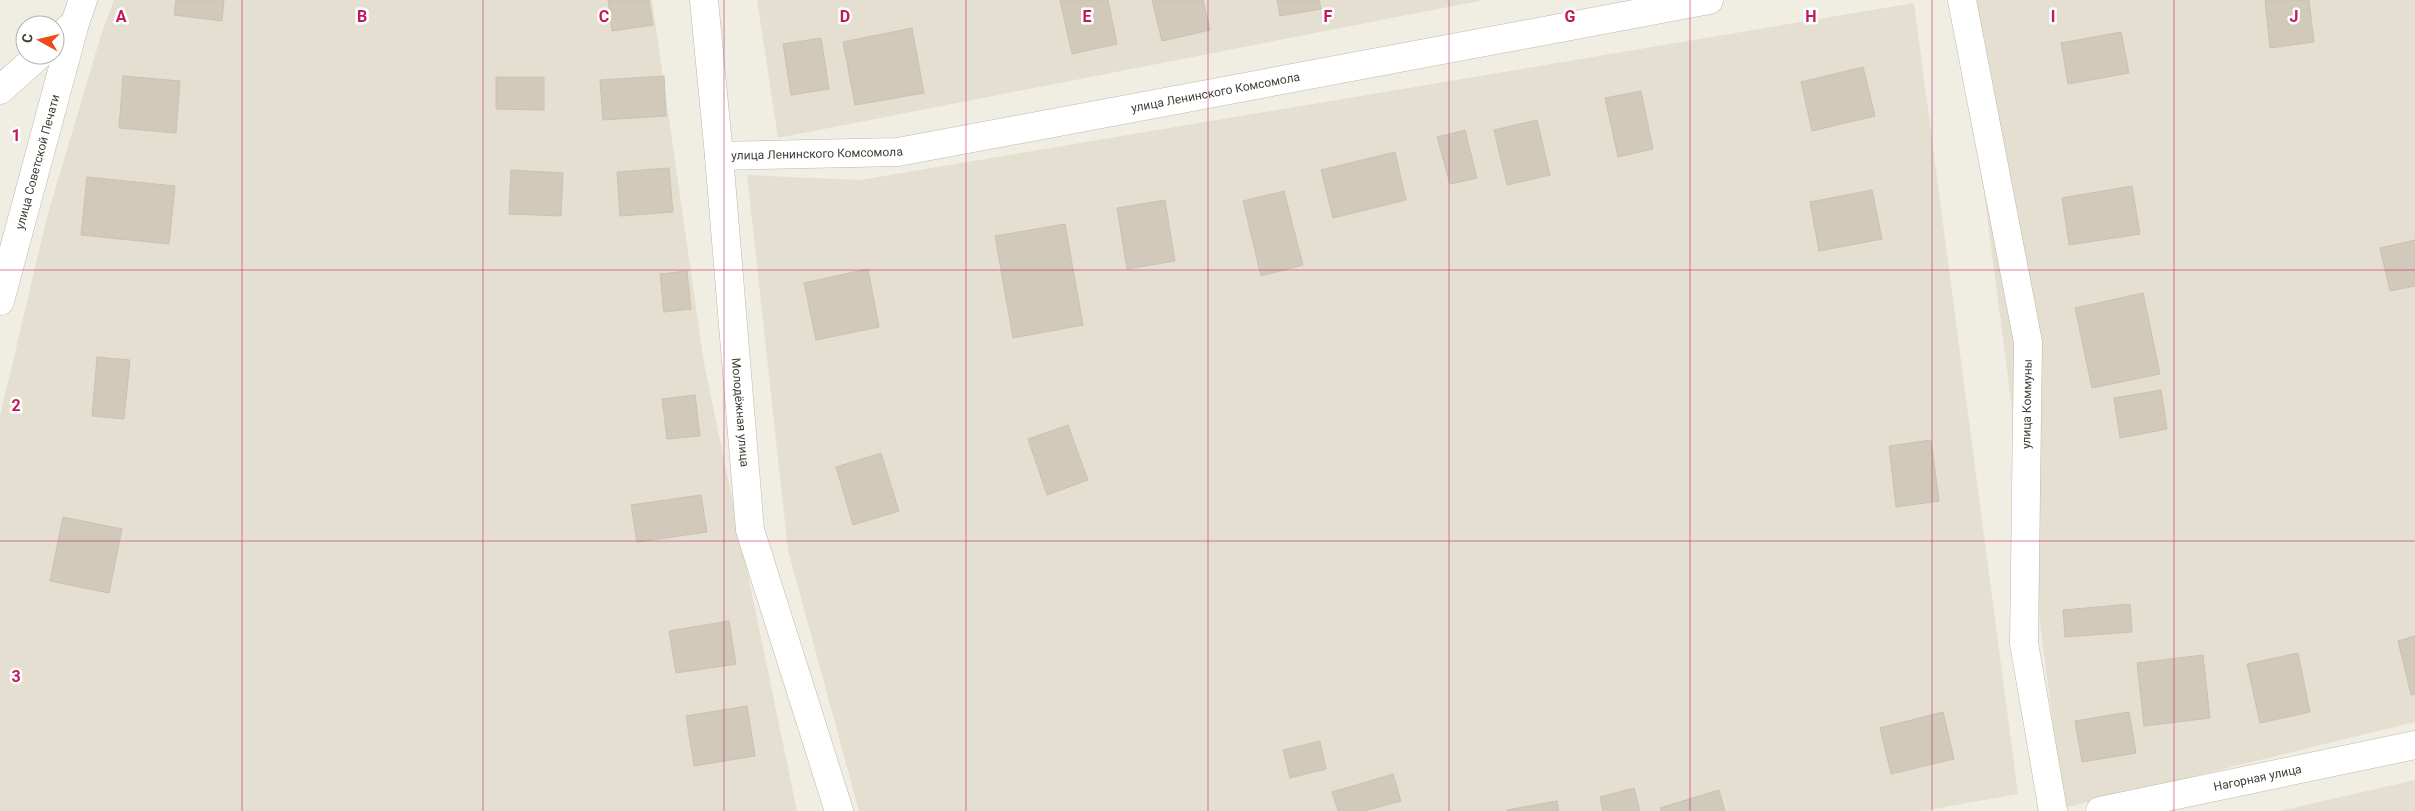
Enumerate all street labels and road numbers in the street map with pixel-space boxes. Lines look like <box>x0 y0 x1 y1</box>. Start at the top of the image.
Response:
street label: улица Ленинского Комсомола <box>1130 70 1301 115</box>
street label: улица Советской Печати <box>13 93 62 231</box>
street label: улица Ленинского Комсомола <box>731 144 904 163</box>
street label: Молодёжная улица <box>729 357 752 468</box>
street label: улица Коммуны <box>2019 359 2035 449</box>
street label: Нагорная улица <box>2212 762 2303 794</box>

